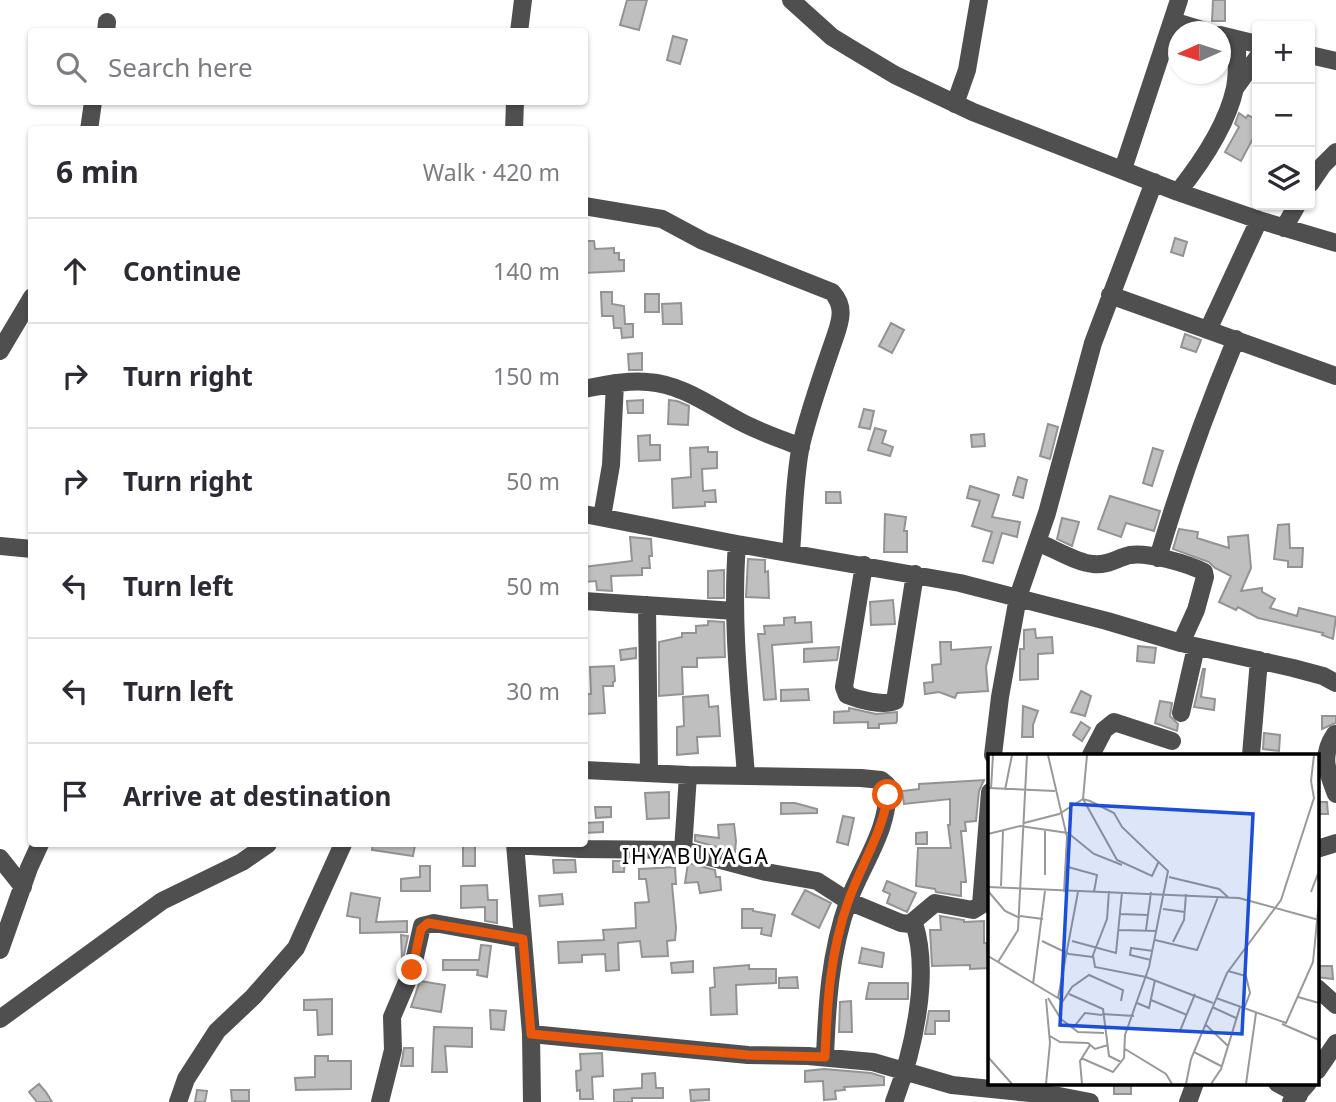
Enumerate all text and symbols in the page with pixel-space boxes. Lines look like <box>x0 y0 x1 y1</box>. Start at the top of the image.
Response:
north arrow <box>1168 21 1231 84</box>
map controls <box>1252 21 1315 210</box>
button: + <box>1252 21 1315 84</box>
search box <box>28 28 588 105</box>
icon: search <box>52 48 90 86</box>
text: Search here <box>108 49 253 85</box>
button: − <box>1252 84 1315 147</box>
button: layers <box>1252 147 1315 210</box>
text: 6 min <box>56 151 139 192</box>
text: Walk · 420 m <box>423 156 560 188</box>
icon: ahead <box>56 252 94 290</box>
text: Continue <box>123 253 241 289</box>
text: 140 m <box>493 255 560 287</box>
icon: right <box>56 357 94 395</box>
text: Turn right <box>123 358 253 394</box>
text: 150 m <box>493 360 560 392</box>
icon: right <box>56 462 94 500</box>
text: Turn right <box>123 463 253 499</box>
text: 50 m <box>506 465 560 497</box>
icon: left <box>56 567 94 605</box>
text: Turn left <box>123 568 234 604</box>
text: 50 m <box>506 570 560 602</box>
icon: left <box>56 672 94 710</box>
text: Turn left <box>123 673 234 709</box>
text: 30 m <box>506 675 560 707</box>
inset map <box>988 754 1318 1084</box>
icon: arrive <box>56 777 94 815</box>
text: Arrive at destination <box>123 778 392 814</box>
route start <box>872 779 903 810</box>
district label: IHYABUYAGA <box>622 842 770 870</box>
route end <box>396 954 427 985</box>

